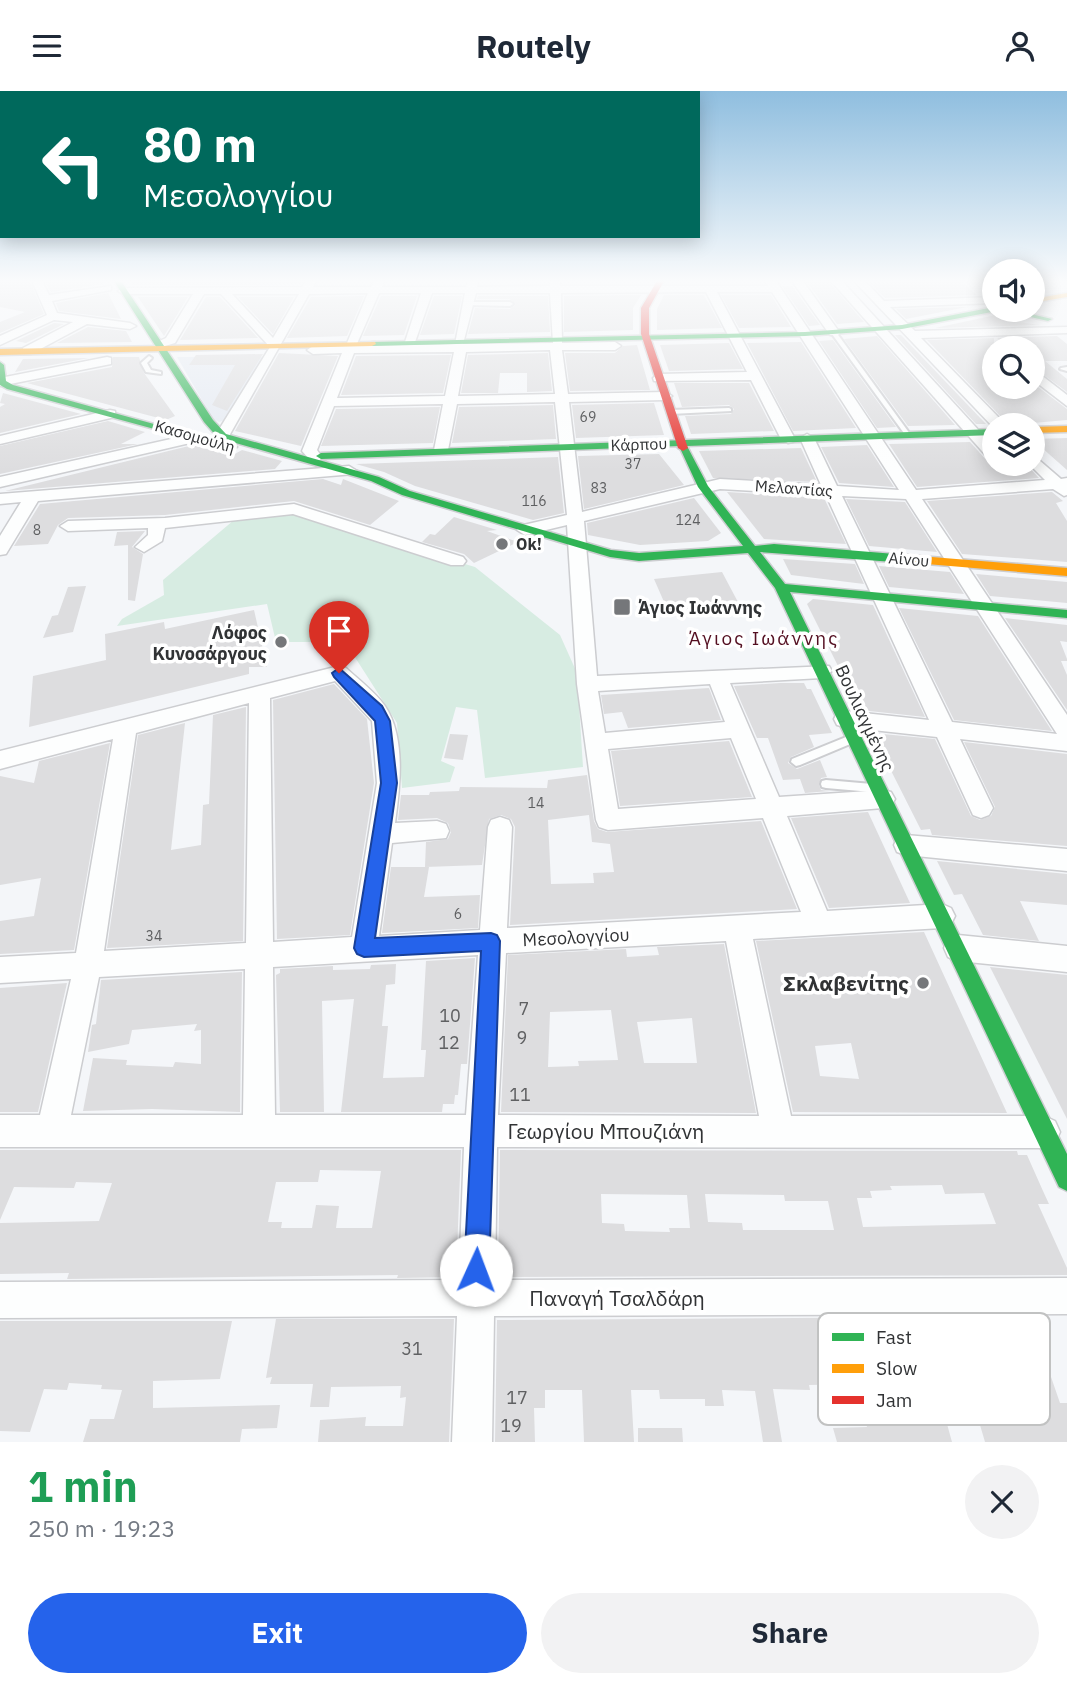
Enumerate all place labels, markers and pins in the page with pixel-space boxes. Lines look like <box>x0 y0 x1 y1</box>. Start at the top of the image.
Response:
place label: Ok! <box>516 534 542 554</box>
marker: Ok! <box>494 536 510 552</box>
place label: Άγιος Ιωάννης <box>638 596 762 619</box>
marker: Άγιος Ιωάννης <box>612 597 632 617</box>
pin <box>309 601 369 673</box>
place label: Λόφος Κυνοσάργους <box>153 621 267 665</box>
marker: Λόφος Κυνοσάργους <box>273 634 289 650</box>
place label: Σκλαβενίτης <box>783 969 909 997</box>
marker: Σκλαβενίτης <box>915 975 931 991</box>

